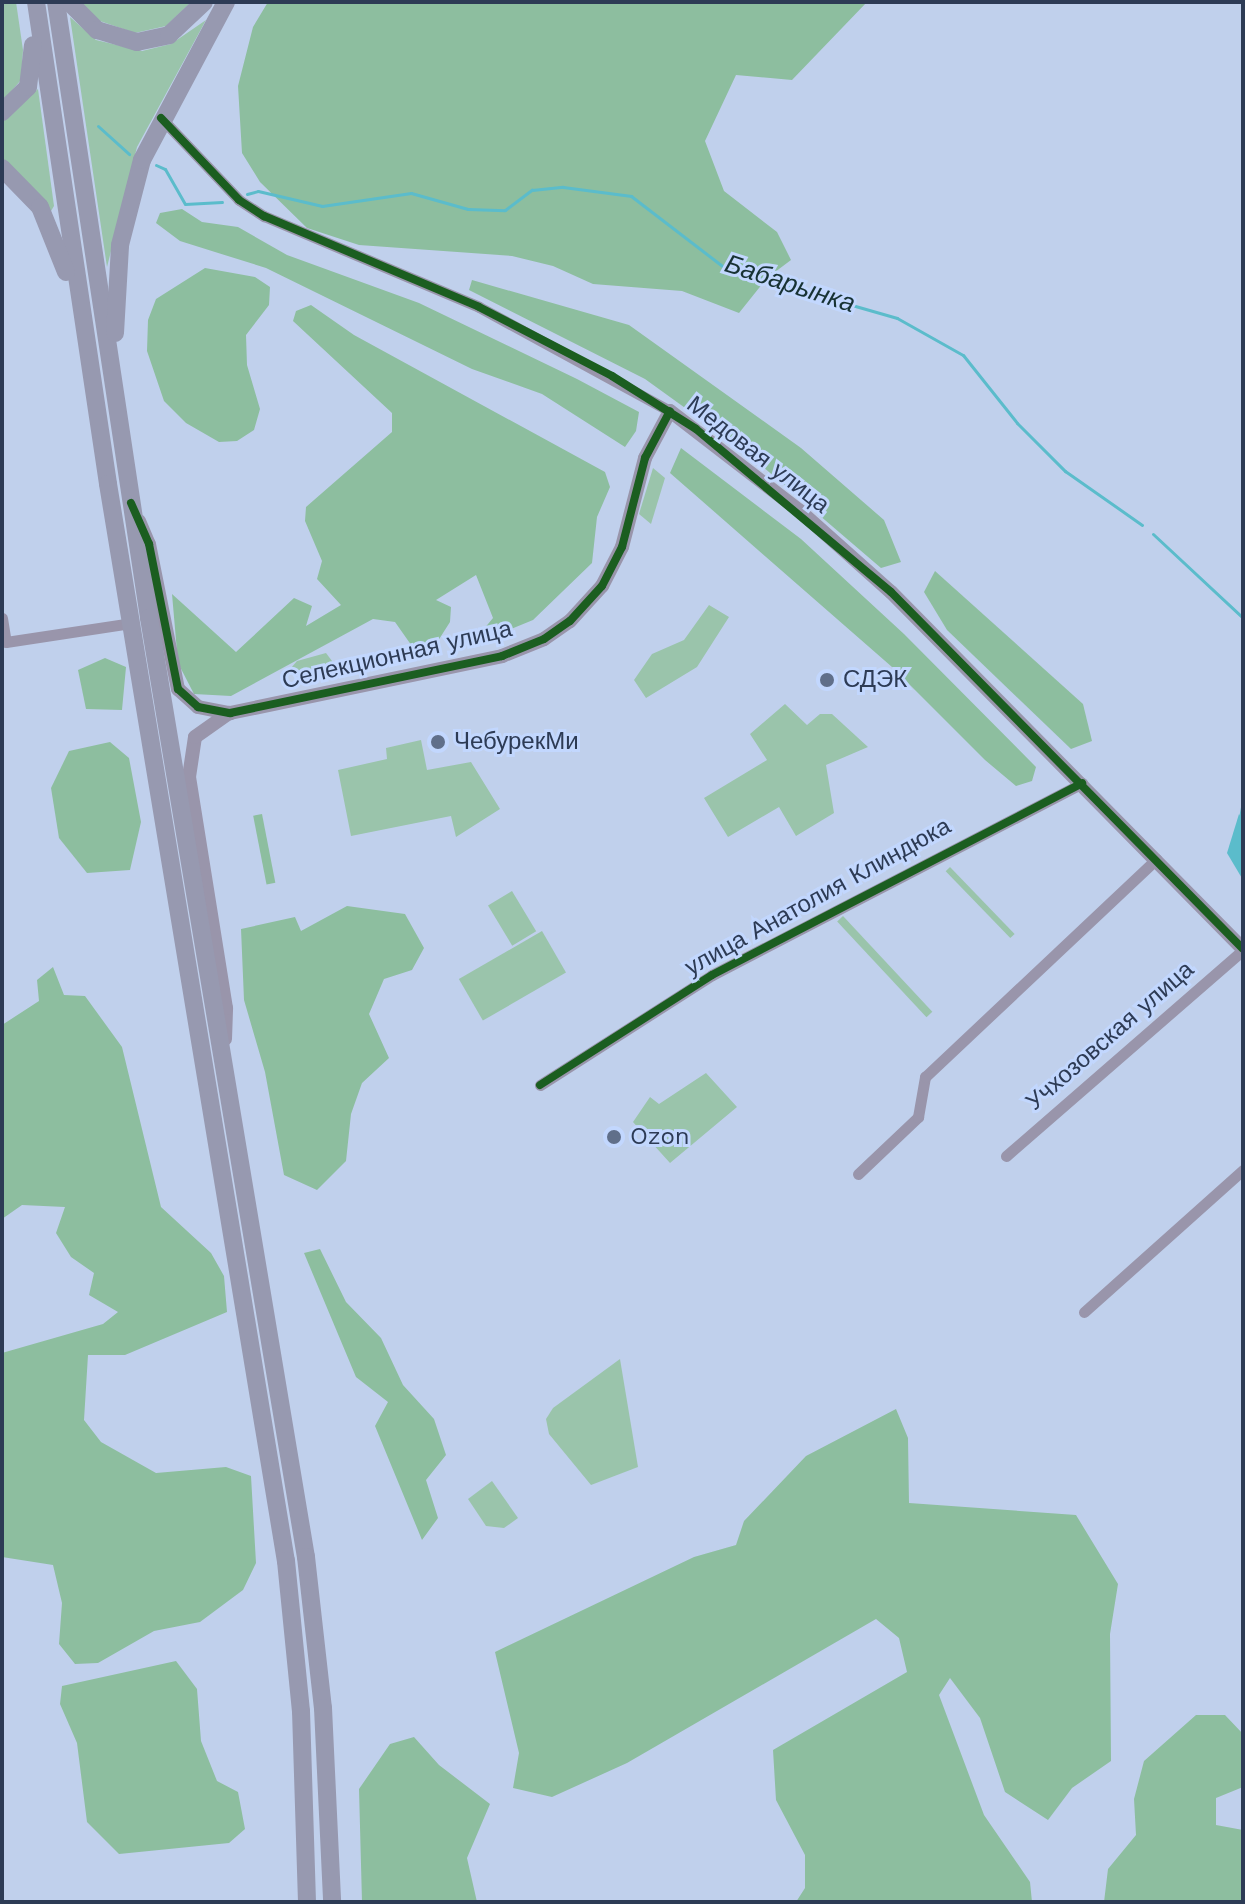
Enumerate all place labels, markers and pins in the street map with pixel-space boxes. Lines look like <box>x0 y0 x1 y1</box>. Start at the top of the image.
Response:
place label: СДЭК <box>843 666 907 694</box>
marker: СДЭК <box>818 671 836 689</box>
place label: ЧебурекМи <box>454 728 579 756</box>
marker: ЧебурекМи <box>429 733 447 751</box>
place label: Ozon <box>630 1123 690 1151</box>
marker: Ozon <box>605 1128 623 1146</box>

